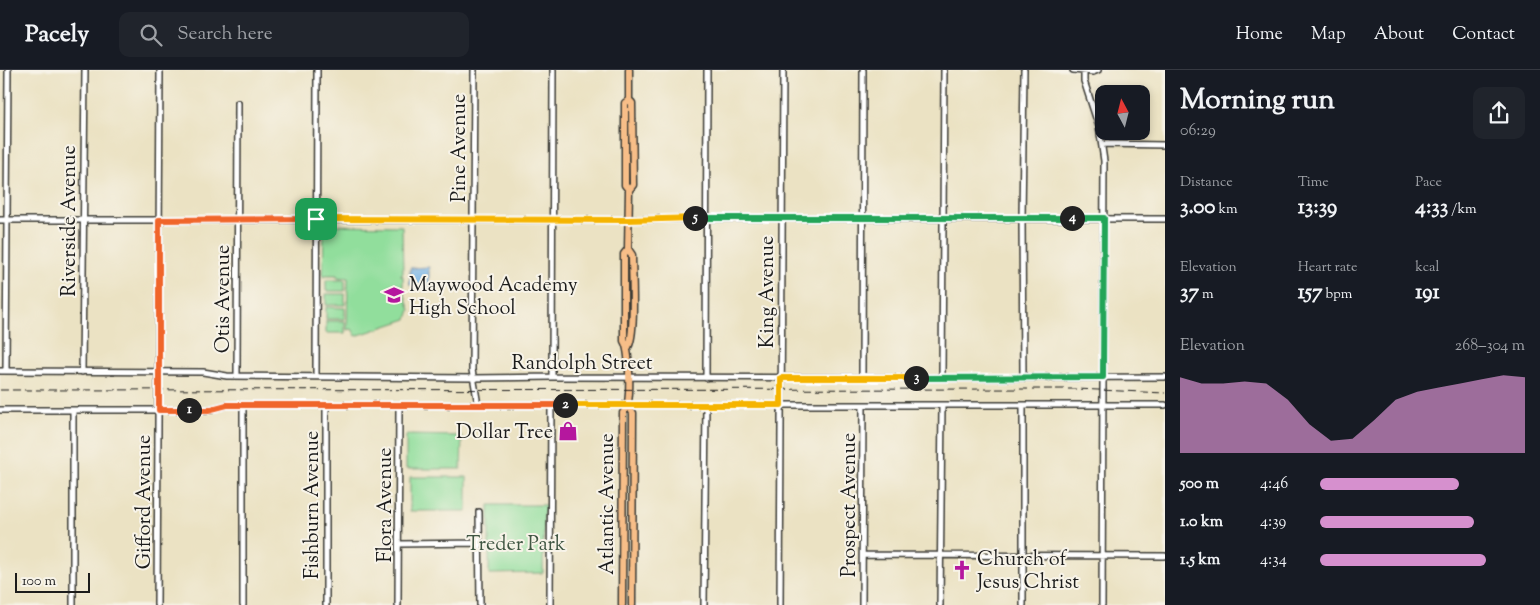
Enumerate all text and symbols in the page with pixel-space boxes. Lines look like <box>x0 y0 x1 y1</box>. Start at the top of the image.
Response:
search box <box>119 12 469 57</box>
text: Pacely <box>25 18 89 52</box>
icon: search <box>137 21 165 49</box>
text: Search here <box>177 21 273 48</box>
text: Home <box>1236 22 1283 48</box>
text: Map <box>1311 22 1346 48</box>
text: About <box>1374 22 1424 48</box>
text: Contact <box>1452 22 1515 48</box>
text: Morning run <box>1180 81 1335 121</box>
north arrow <box>1095 85 1150 140</box>
map controls <box>1095 85 1150 140</box>
button: share <box>1473 87 1525 139</box>
street label: Pine Avenue <box>446 94 475 202</box>
text: 06:29 <box>1180 120 1216 143</box>
street label: Riverside Avenue <box>56 145 85 297</box>
text: Distance <box>1180 173 1233 193</box>
text: Time <box>1298 173 1329 193</box>
text: Pace <box>1415 173 1442 193</box>
text: 3.00 <box>1180 193 1215 223</box>
text: 13:39 <box>1298 193 1337 223</box>
text: 4:33 <box>1415 193 1448 223</box>
pin <box>295 198 337 240</box>
text: km <box>1215 200 1238 220</box>
text: /km <box>1448 200 1477 220</box>
icon: arrive <box>302 205 330 233</box>
pin: 5 <box>682 206 708 230</box>
pin: 4 <box>1060 206 1084 230</box>
text: 5 <box>693 208 698 228</box>
text: 4 <box>1069 208 1076 228</box>
street label: King Avenue <box>754 236 783 348</box>
street label: Otis Avenue <box>210 245 239 353</box>
text: Elevation <box>1180 258 1237 278</box>
text: Heart rate <box>1298 258 1357 278</box>
text: kcal <box>1415 258 1439 278</box>
place label: Maywood Academy High School <box>409 272 578 324</box>
text: 37 <box>1180 278 1199 308</box>
text: 157 <box>1298 278 1323 308</box>
text: 191 <box>1415 278 1440 308</box>
school or university icon: Maywood Academy High School <box>383 284 405 306</box>
text: m <box>1199 285 1214 305</box>
text: bpm <box>1323 285 1352 305</box>
text: Elevation <box>1180 335 1245 358</box>
text: 268–304 m <box>1455 335 1525 358</box>
street label: Randolph Street <box>511 350 653 379</box>
pin: 3 <box>904 366 928 390</box>
text: 3 <box>914 368 919 388</box>
pin: 2 <box>552 392 578 418</box>
text: 2 <box>562 395 569 415</box>
pin: 1 <box>176 398 202 422</box>
text: 1 <box>187 400 192 420</box>
place label: Dollar Tree <box>456 419 553 448</box>
shop icon: Dollar Tree <box>557 420 579 442</box>
street label: Fishburn Avenue <box>299 431 328 579</box>
street label: Atlantic Avenue <box>594 433 623 575</box>
street label: Prospect Avenue <box>836 433 865 577</box>
street label: Gifford Avenue <box>131 435 160 569</box>
street label: Flora Avenue <box>372 447 401 563</box>
text: 500 m <box>1180 473 1219 496</box>
text: 4:46 <box>1260 473 1288 496</box>
text: 1.0 km <box>1180 511 1223 534</box>
text: 4:39 <box>1260 511 1286 534</box>
park label: Treder Park <box>466 531 566 560</box>
place label: Church of Jesus Christ <box>976 546 1079 598</box>
text: 1.5 km <box>1180 549 1220 572</box>
text: 4:34 <box>1260 549 1287 572</box>
church icon: Church of Jesus Christ <box>951 559 973 581</box>
scale bar <box>15 570 90 593</box>
text: 100 m <box>22 572 56 592</box>

